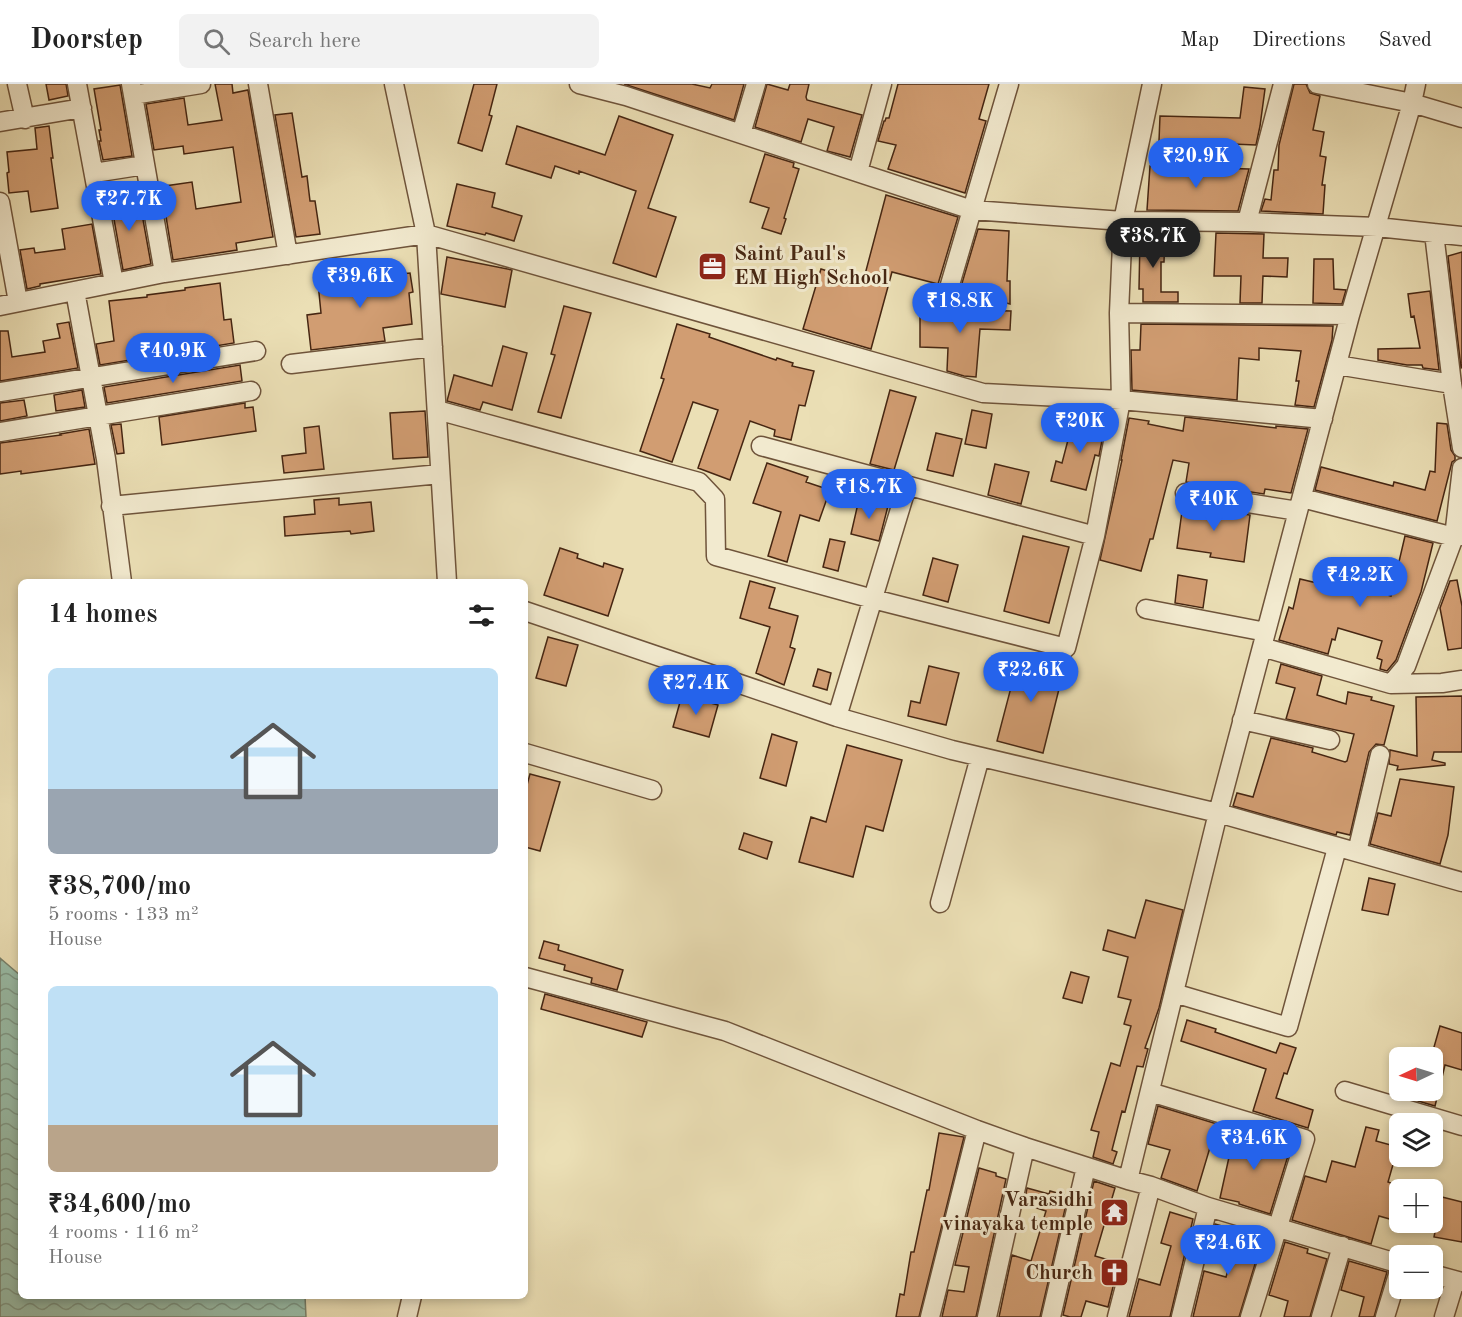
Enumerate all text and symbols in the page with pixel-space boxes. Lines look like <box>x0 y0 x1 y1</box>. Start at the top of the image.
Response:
search box <box>179 14 599 68</box>
icon: search <box>200 25 233 58</box>
text: Doorstep <box>30 27 143 55</box>
text: Search here <box>248 30 361 52</box>
text: Map <box>1180 30 1219 51</box>
text: Directions <box>1252 30 1346 51</box>
text: Saved <box>1379 30 1432 51</box>
pin: ₹20.9K <box>1147 138 1245 189</box>
text: ₹20.9K <box>1162 147 1230 167</box>
pin: ₹27.7K <box>80 181 178 232</box>
text: ₹27.7K <box>95 190 163 210</box>
pin: ₹38.7K <box>1104 218 1202 269</box>
text: ₹38.7K <box>1119 227 1187 247</box>
place label: Saint Paul's EM High School <box>734 244 888 289</box>
office icon: Saint Paul's EM High School <box>697 250 729 282</box>
pin: ₹39.6K <box>311 258 409 309</box>
text: ₹39.6K <box>326 267 394 287</box>
pin: ₹18.8K <box>911 283 1009 334</box>
text: ₹18.8K <box>926 292 994 312</box>
pin: ₹40.9K <box>124 333 222 384</box>
text: ₹40.9K <box>139 342 207 362</box>
pin: ₹20K <box>1044 403 1116 454</box>
text: ₹20K <box>1055 412 1105 432</box>
pin: ₹18.7K <box>820 469 918 520</box>
text: ₹18.7K <box>835 478 903 498</box>
pin: ₹40K <box>1178 481 1250 532</box>
text: ₹40K <box>1189 490 1239 510</box>
pin: ₹42.2K <box>1311 557 1409 608</box>
text: ₹42.2K <box>1326 566 1394 586</box>
icon: filters <box>465 599 498 632</box>
text: 14 homes <box>48 602 157 628</box>
pin: ₹22.6K <box>982 652 1080 703</box>
text: ₹22.6K <box>997 661 1065 681</box>
pin: ₹27.4K <box>647 665 745 716</box>
text: ₹27.4K <box>662 674 730 694</box>
icon: home <box>219 707 327 815</box>
text: ₹38,700/mo <box>48 874 191 900</box>
text: 5 rooms · 133 m² <box>48 905 198 925</box>
text: House <box>48 930 102 950</box>
icon: home <box>219 1025 327 1133</box>
north arrow <box>1389 1047 1443 1101</box>
map controls <box>1389 1047 1443 1299</box>
button: layers <box>1389 1113 1443 1167</box>
pin: ₹34.6K <box>1205 1120 1303 1171</box>
text: ₹34.6K <box>1220 1129 1288 1149</box>
button: + <box>1389 1179 1443 1233</box>
place label: Varasidhi vinayaka temple <box>943 1190 1093 1235</box>
text: ₹34,600/mo <box>48 1192 191 1218</box>
temple icon: Varasidhi vinayaka temple <box>1098 1196 1130 1228</box>
text: 4 rooms · 116 m² <box>48 1223 198 1243</box>
pin: ₹24.6K <box>1179 1225 1277 1276</box>
text: ₹24.6K <box>1194 1234 1262 1254</box>
button: − <box>1389 1245 1443 1299</box>
text: House <box>48 1248 102 1268</box>
church icon: Church <box>1098 1257 1130 1289</box>
place label: Church <box>1025 1263 1093 1284</box>

